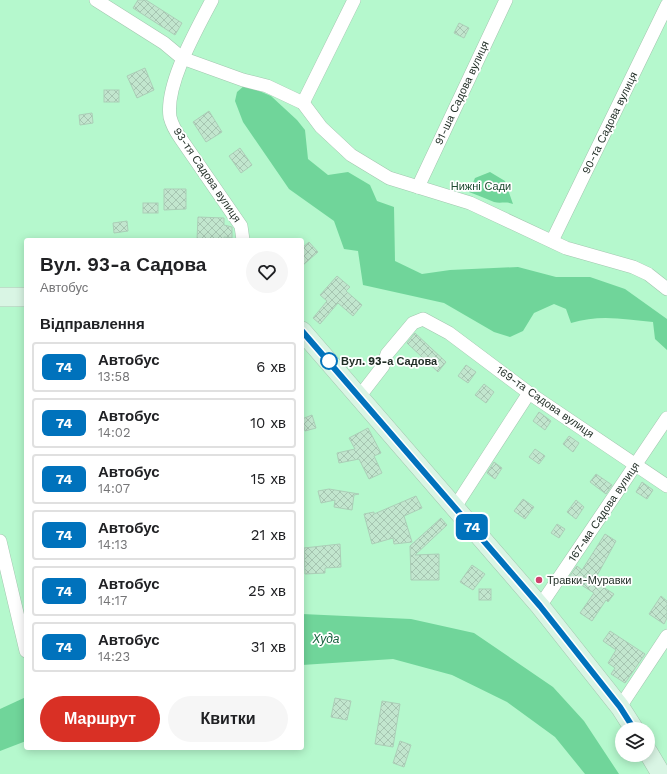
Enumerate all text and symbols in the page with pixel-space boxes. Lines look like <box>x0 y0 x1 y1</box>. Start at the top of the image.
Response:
street label: 91-ша Садова вулиця <box>432 39 492 147</box>
street label: 90-та Садова вулиця <box>580 70 640 176</box>
street label: 93-тя Садова вулиця <box>170 125 244 225</box>
park label: Нижні Сади <box>451 180 511 193</box>
button: heart <box>246 251 288 293</box>
text: Вул. 93-а Садова <box>40 253 206 276</box>
text: Автобус <box>40 280 88 295</box>
text: Відправлення <box>40 315 145 333</box>
text: Автобус <box>98 351 160 369</box>
marker: Вул. 93-а Садова <box>320 352 338 370</box>
place label: Вул. 93-а Садова <box>341 355 438 368</box>
text: 6 хв <box>256 358 286 376</box>
text: 74 <box>56 359 72 375</box>
street label: 169-та Садова вулиця <box>494 363 596 441</box>
text: 13:58 <box>98 369 130 384</box>
text: Автобус <box>98 407 160 425</box>
text: 10 хв <box>250 414 286 432</box>
text: 74 <box>56 415 72 431</box>
text: 14:02 <box>98 425 131 440</box>
street label: 167-ма Садова вулиця <box>566 460 642 564</box>
text: Автобус <box>98 463 160 481</box>
text: 15 хв <box>251 470 286 488</box>
text: 74 <box>56 471 72 487</box>
text: 14:07 <box>98 481 130 496</box>
line badge: 74 <box>454 514 490 540</box>
text: Автобус <box>98 519 160 537</box>
text: 74 <box>464 519 480 535</box>
text: 21 хв <box>251 526 286 544</box>
text: 74 <box>56 527 72 543</box>
text: 14:13 <box>98 537 128 552</box>
place label: Травки-Муравки <box>547 574 631 587</box>
text: Автобус <box>98 575 160 593</box>
marker: Травки-Муравки <box>534 575 544 585</box>
text: 25 хв <box>248 582 286 600</box>
text: 74 <box>56 583 72 599</box>
text: 14:17 <box>98 593 127 608</box>
text: Автобус <box>98 631 160 649</box>
water label: Худа <box>311 632 340 646</box>
text: 31 хв <box>251 638 286 656</box>
text: 74 <box>56 639 72 655</box>
text: 14:23 <box>98 649 130 664</box>
button: Маршрут <box>40 696 160 742</box>
button: Квитки <box>168 696 288 742</box>
map controls <box>615 722 655 762</box>
button: layers <box>615 722 655 762</box>

